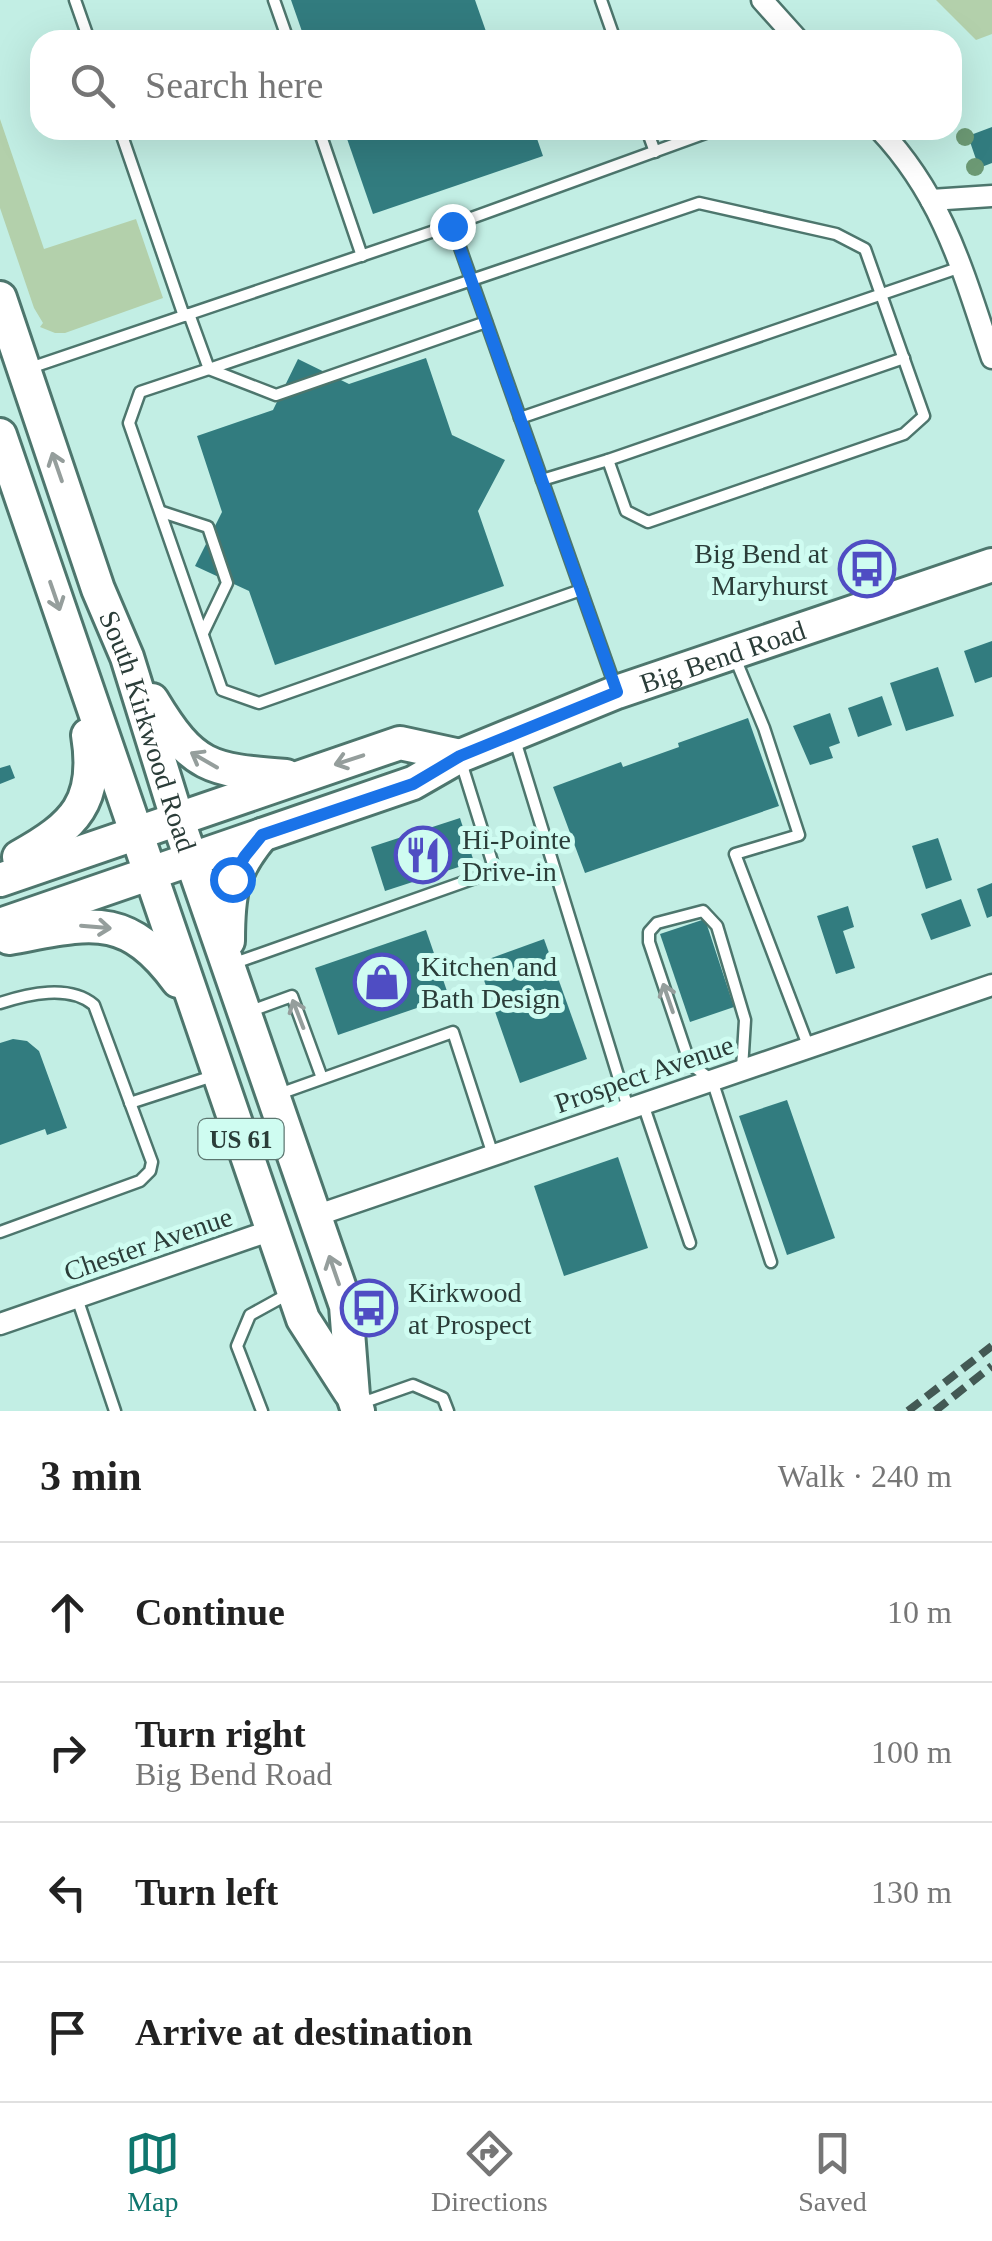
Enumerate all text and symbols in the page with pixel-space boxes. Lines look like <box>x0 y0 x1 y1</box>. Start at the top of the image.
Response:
search box <box>30 30 962 140</box>
icon: search <box>65 58 120 113</box>
text: Search here <box>145 64 323 106</box>
route end <box>430 204 476 250</box>
one-way arrow <box>47 452 65 484</box>
place label: Big Bend at Maryhurst <box>694 538 828 601</box>
bus stop icon: Big Bend at Maryhurst <box>837 539 897 599</box>
one-way arrow <box>47 579 65 610</box>
street label: South Kirkwood Road <box>94 606 203 856</box>
street label: Big Bend Road <box>636 614 809 699</box>
one-way arrow <box>190 749 219 769</box>
one-way arrow <box>334 752 366 770</box>
place label: Hi-Pointe Drive-in <box>462 824 571 887</box>
restaurant icon: Hi-Pointe Drive-in <box>393 825 453 885</box>
route start <box>210 857 256 903</box>
one-way arrow <box>79 918 112 937</box>
place label: Kitchen and Bath Design <box>421 951 560 1014</box>
shop icon: Kitchen and Bath Design <box>352 952 412 1012</box>
one-way arrow <box>658 983 676 1014</box>
one-way arrow <box>288 999 306 1030</box>
street label: Prospect Avenue <box>551 1029 737 1119</box>
road number: US 61 <box>198 1119 284 1159</box>
street label: Chester Avenue <box>60 1201 236 1287</box>
one-way arrow <box>323 1255 341 1287</box>
place label: Kirkwood at Prospect <box>408 1277 532 1340</box>
bus stop icon: Kirkwood at Prospect <box>339 1278 399 1338</box>
text: 3 min <box>40 1453 142 1499</box>
text: Walk · 240 m <box>778 1458 952 1494</box>
icon: ahead <box>40 1585 95 1640</box>
text: Continue <box>135 1591 285 1633</box>
text: 10 m <box>887 1594 952 1630</box>
text: Turn right <box>135 1713 306 1755</box>
icon: right <box>40 1725 95 1780</box>
text: 100 m <box>871 1734 952 1770</box>
text: Big Bend Road <box>135 1756 332 1792</box>
icon: left <box>40 1865 95 1920</box>
text: Turn left <box>135 1871 278 1913</box>
text: 130 m <box>871 1874 952 1910</box>
icon: arrive <box>40 2005 95 2060</box>
text: Arrive at destination <box>135 2011 473 2053</box>
tab: Map <box>125 2126 180 2218</box>
tab: Directions <box>431 2126 548 2218</box>
tab: Saved <box>798 2126 867 2218</box>

